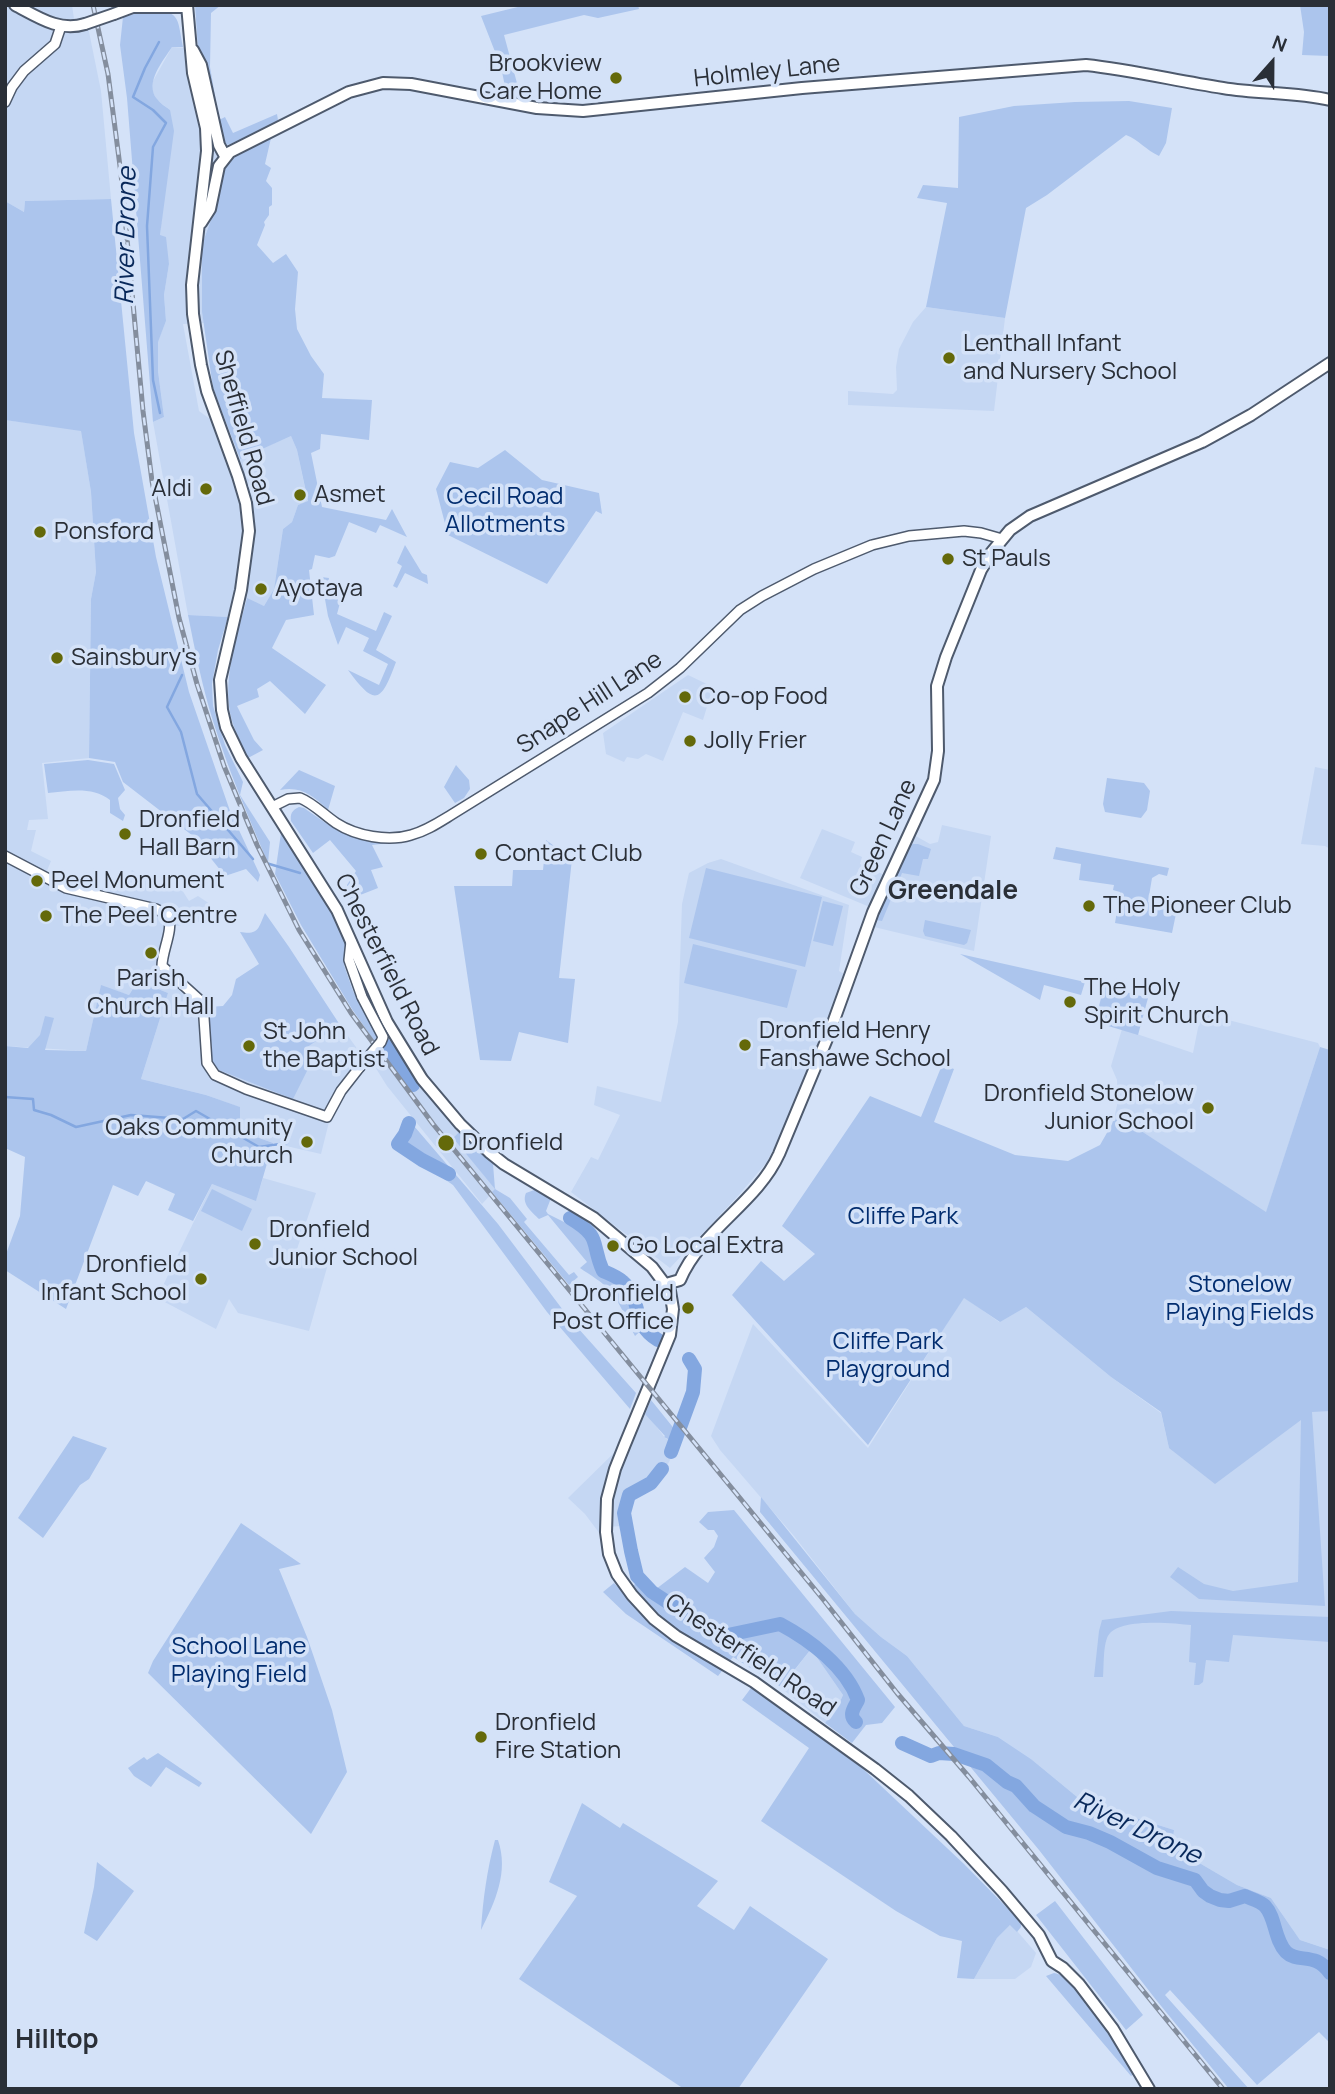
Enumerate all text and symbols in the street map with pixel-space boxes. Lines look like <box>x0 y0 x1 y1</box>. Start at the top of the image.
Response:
north arrow <box>1237 28 1307 98</box>
text: N <box>1268 29 1291 58</box>
place label: Brookview Care Home <box>479 50 602 106</box>
street label: Holmley Lane <box>692 50 842 94</box>
marker: Brookview Care Home <box>608 70 624 86</box>
water label: River Drone <box>110 167 144 305</box>
place label: Lenthall Infant and Nursery School <box>963 330 1177 386</box>
street label: Sheffield Road <box>207 347 279 509</box>
marker: Lenthall Infant and Nursery School <box>941 350 957 366</box>
place label: Aldi <box>151 475 192 503</box>
marker: Aldi <box>198 481 214 497</box>
place label: Asmet <box>314 481 386 509</box>
park label: Cecil Road Allotments <box>445 483 565 539</box>
marker: Asmet <box>292 487 308 503</box>
place label: Ponsford <box>54 518 154 546</box>
marker: Ponsford <box>32 524 48 540</box>
place label: St Pauls <box>962 545 1051 573</box>
marker: St Pauls <box>940 551 956 567</box>
place label: Ayotaya <box>275 575 363 603</box>
marker: Ayotaya <box>253 581 269 597</box>
place label: Sainsbury's <box>71 644 197 672</box>
street label: Snape Hill Lane <box>512 645 668 761</box>
marker: Sainsbury's <box>49 650 65 666</box>
place label: Co-op Food <box>699 683 828 711</box>
marker: Co-op Food <box>677 689 693 705</box>
place label: Jolly Frier <box>704 727 807 755</box>
marker: Jolly Frier <box>682 733 698 749</box>
street label: Green Lane <box>844 775 924 901</box>
place label: Dronfield Hall Barn <box>139 806 240 862</box>
marker: Dronfield Hall Barn <box>117 826 133 842</box>
place label: Contact Club <box>495 840 643 868</box>
marker: Contact Club <box>473 846 489 862</box>
place label: Peel Monument <box>51 867 225 895</box>
street label: Chesterfield Road <box>328 869 444 1061</box>
marker: Peel Monument <box>29 873 45 889</box>
district label: Greendale <box>888 876 1018 908</box>
place label: The Pioneer Club <box>1103 892 1292 920</box>
marker: The Pioneer Club <box>1081 898 1097 914</box>
place label: The Peel Centre <box>60 902 237 930</box>
marker: The Peel Centre <box>38 908 54 924</box>
marker: Parish Church Hall <box>143 945 159 961</box>
place label: Parish Church Hall <box>87 965 215 1021</box>
place label: The Holy Spirit Church <box>1084 974 1229 1030</box>
marker: The Holy Spirit Church <box>1062 994 1078 1010</box>
place label: Dronfield Henry Fanshawe School <box>759 1017 951 1073</box>
place label: St John the Baptist <box>263 1018 385 1074</box>
marker: Dronfield Henry Fanshawe School <box>737 1037 753 1053</box>
marker: St John the Baptist <box>241 1038 257 1054</box>
place label: Dronfield Stonelow Junior School <box>984 1080 1194 1136</box>
marker: Dronfield Stonelow Junior School <box>1200 1100 1216 1116</box>
place label: Oaks Community Church <box>105 1114 293 1170</box>
place label: Dronfield <box>462 1129 563 1157</box>
marker: Dronfield <box>436 1133 456 1153</box>
marker: Oaks Community Church <box>299 1134 315 1150</box>
park label: Cliffe Park <box>848 1203 958 1231</box>
place label: Dronfield Junior School <box>269 1216 418 1272</box>
place label: Go Local Extra <box>627 1232 784 1260</box>
marker: Dronfield Junior School <box>247 1236 263 1252</box>
marker: Go Local Extra <box>605 1238 621 1254</box>
place label: Dronfield Infant School <box>41 1251 187 1307</box>
marker: Dronfield Infant School <box>193 1271 209 1287</box>
park label: Stonelow Playing Fields <box>1166 1271 1314 1327</box>
place label: Dronfield Post Office <box>552 1280 674 1336</box>
marker: Dronfield Post Office <box>680 1300 696 1316</box>
park label: Cliffe Park Playground <box>826 1328 950 1384</box>
street label: Chesterfield Road <box>659 1588 841 1724</box>
park label: School Lane Playing Field <box>171 1633 307 1689</box>
place label: Dronfield Fire Station <box>495 1709 621 1765</box>
marker: Dronfield Fire Station <box>473 1729 489 1745</box>
water label: River Drone <box>1068 1786 1206 1872</box>
district label: Hilltop <box>15 2025 99 2057</box>

